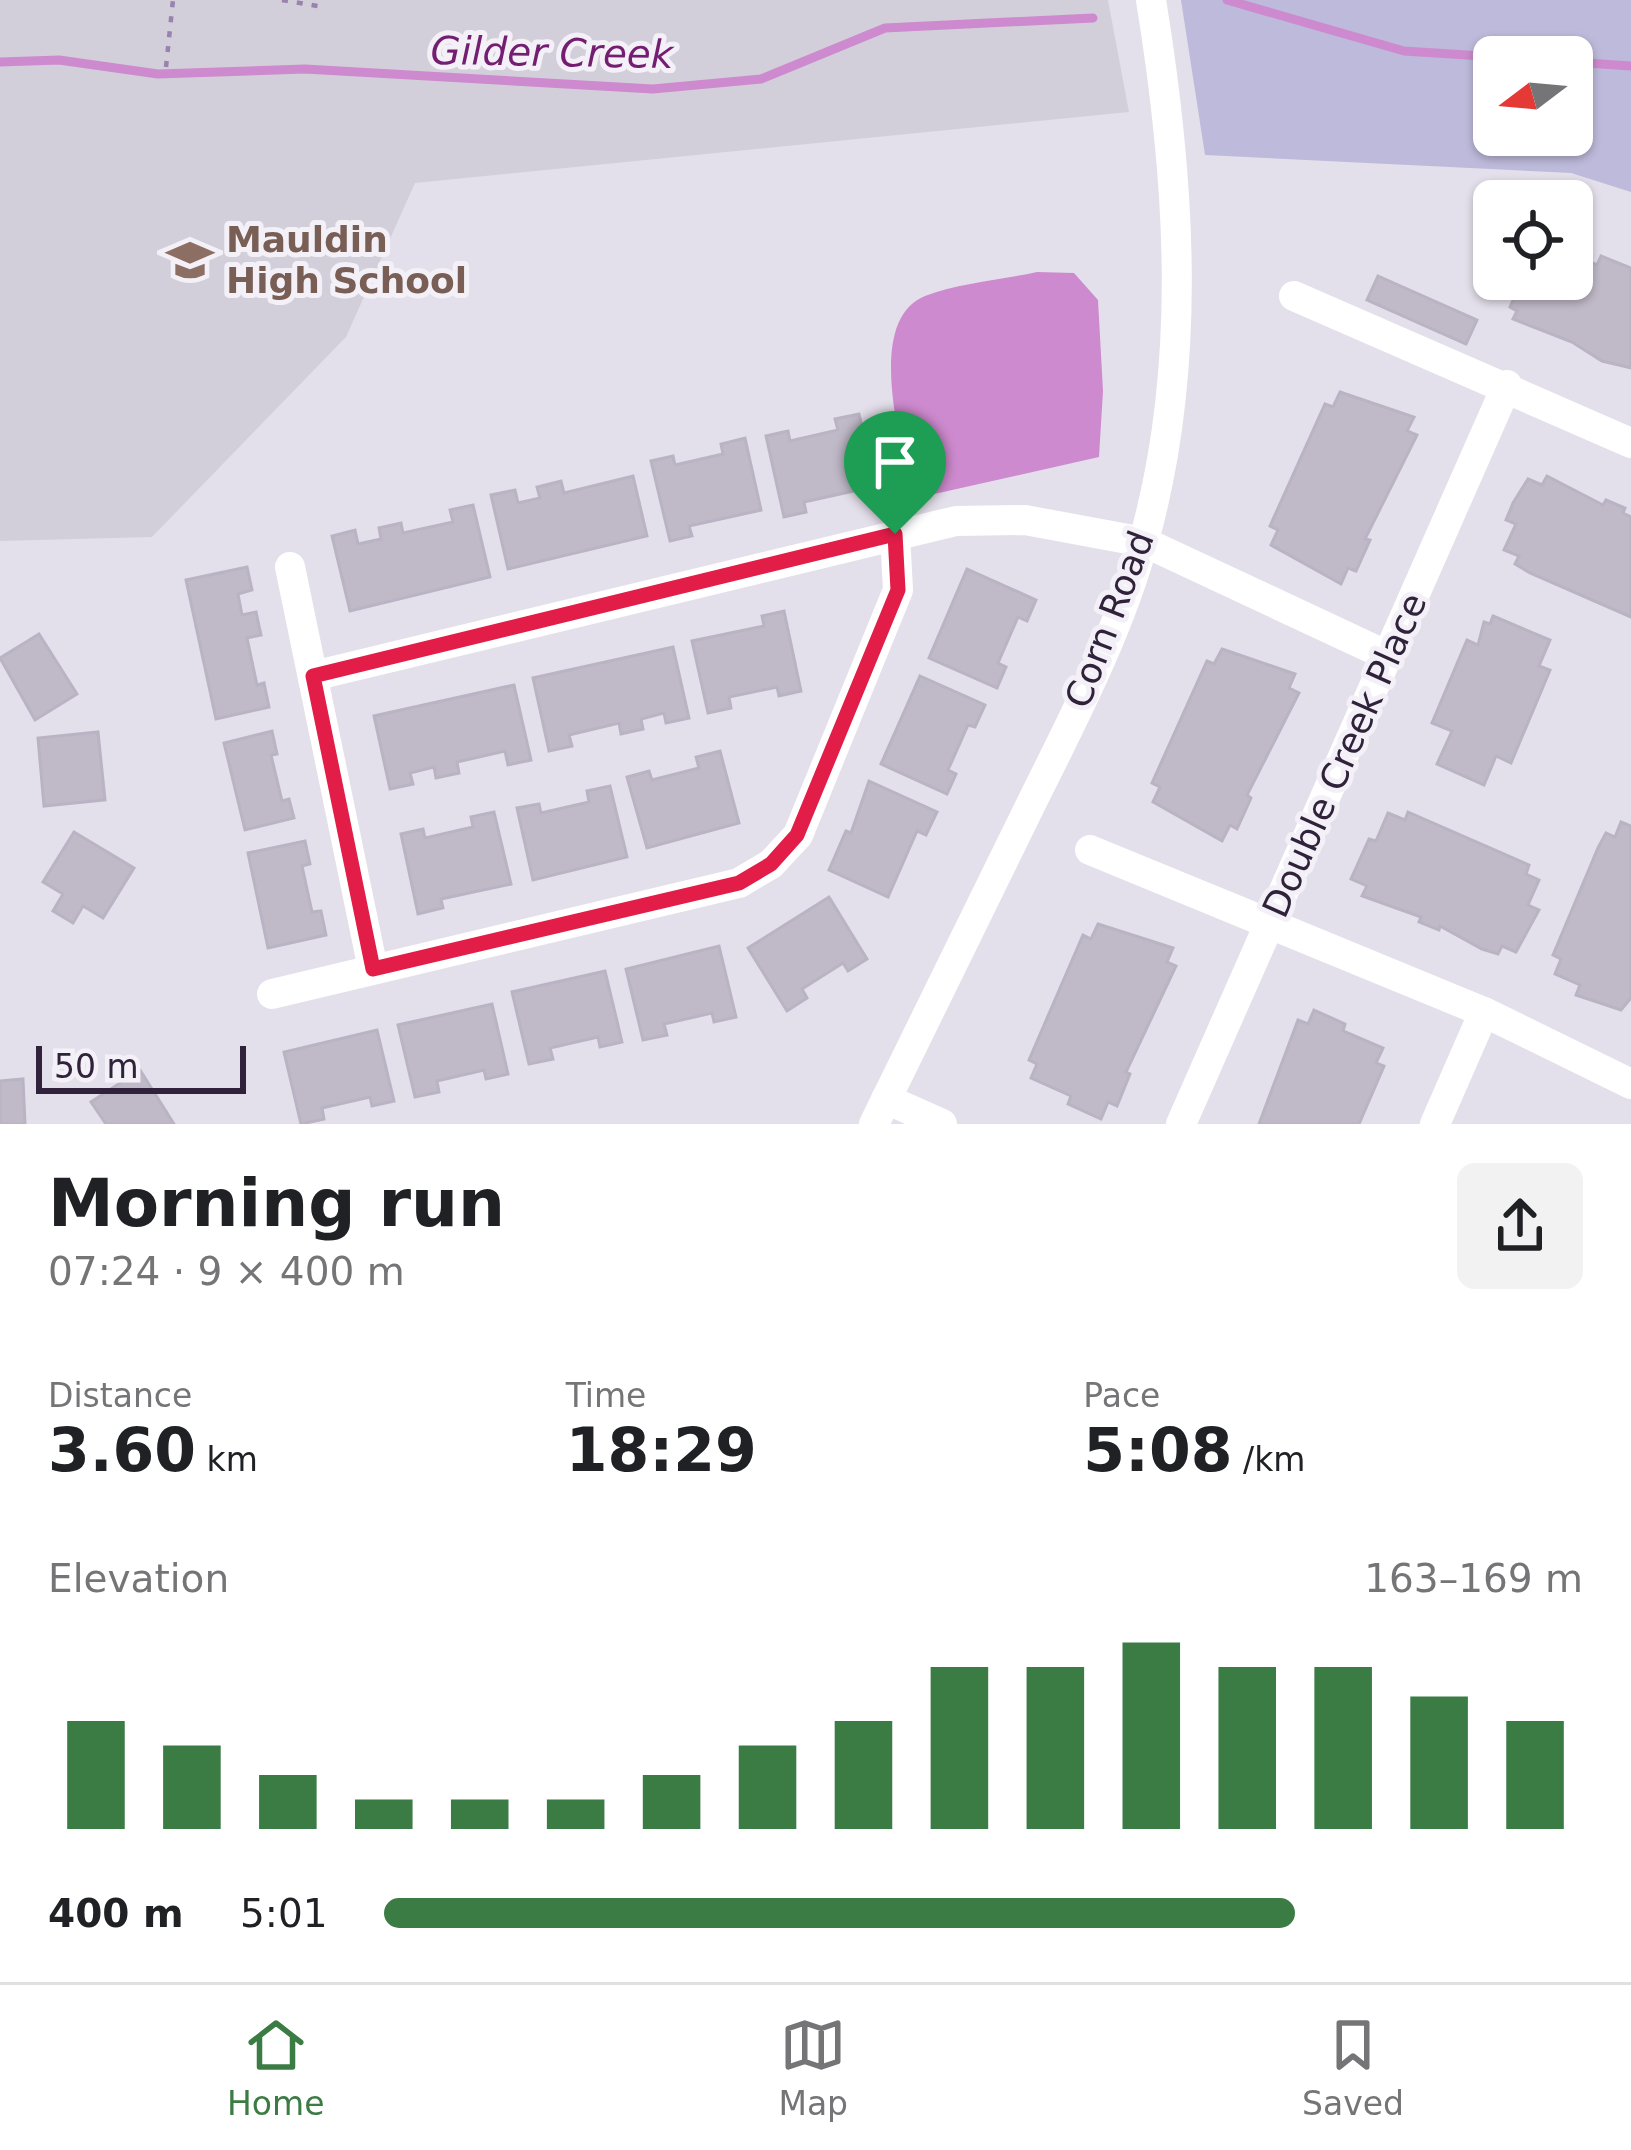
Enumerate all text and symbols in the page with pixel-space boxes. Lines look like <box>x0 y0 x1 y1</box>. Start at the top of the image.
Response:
water label: Gilder Creek <box>430 28 675 77</box>
north arrow <box>1473 36 1593 156</box>
map controls <box>1473 36 1593 300</box>
button: locate <box>1473 180 1593 300</box>
place label: Mauldin High School <box>226 219 467 301</box>
school or university icon: Mauldin High School <box>165 235 215 285</box>
pin <box>844 411 946 534</box>
icon: arrive <box>862 429 928 495</box>
street label: Corn Road <box>1057 525 1162 713</box>
street label: Double Creek Place <box>1254 587 1434 924</box>
scale bar <box>36 1040 246 1093</box>
text: 50 m <box>54 1047 139 1086</box>
button: share <box>1457 1163 1583 1289</box>
text: Morning run <box>48 1165 505 1242</box>
text: 07:24 · 9 × 400 m <box>48 1249 405 1294</box>
text: Distance <box>48 1376 192 1415</box>
text: Time <box>566 1376 646 1415</box>
text: Pace <box>1083 1376 1160 1415</box>
text: 3.60 <box>48 1415 196 1485</box>
text: 18:29 <box>566 1415 757 1485</box>
text: 5:08 <box>1083 1415 1233 1485</box>
text: km <box>196 1440 258 1479</box>
text: /km <box>1233 1440 1305 1479</box>
text: Elevation <box>48 1556 229 1601</box>
text: 163–169 m <box>1364 1556 1583 1601</box>
text: 400 m <box>48 1891 184 1936</box>
text: 5:01 <box>240 1891 328 1936</box>
tab: Home <box>227 2012 324 2123</box>
tab: Map <box>778 2012 848 2123</box>
tab: Saved <box>1302 2012 1404 2123</box>

